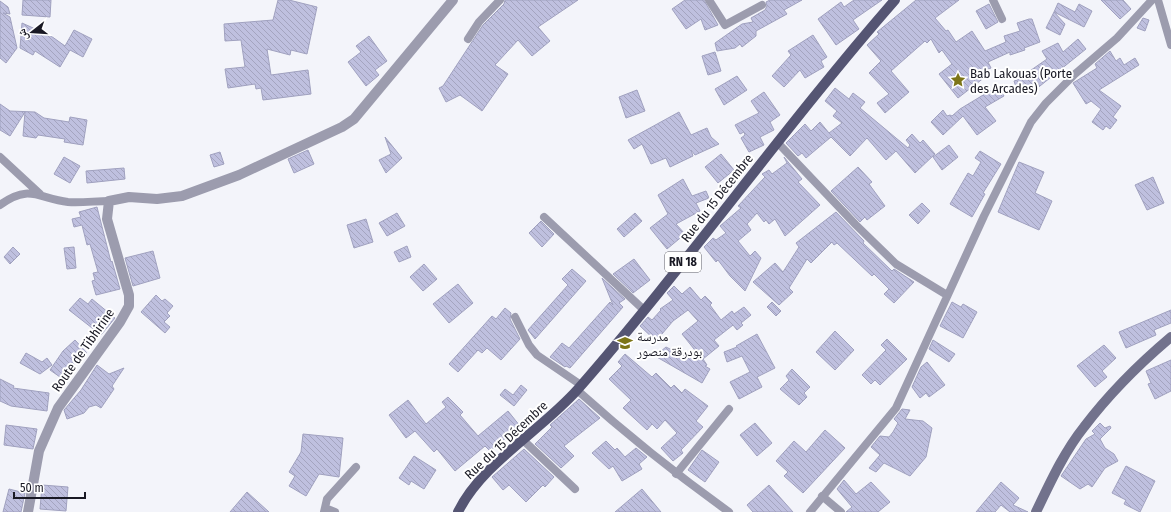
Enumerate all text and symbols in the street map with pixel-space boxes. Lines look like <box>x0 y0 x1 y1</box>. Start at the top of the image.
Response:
north arrow <box>12 12 52 52</box>
text: ش <box>15 27 32 42</box>
place label: Bab Lakouas (Porte des Arcades) <box>970 66 1072 96</box>
place icon: Bab Lakouas (Porte des Arcades) <box>949 71 967 89</box>
street label: Rue du 15 Décembre <box>678 151 756 245</box>
road number: RN 18 <box>665 252 701 272</box>
street label: Route de Tibhirine <box>49 306 117 394</box>
place label: مدرسة بودرقة منصور <box>636 329 702 360</box>
school or university icon: مدرسة بودرقة منصور <box>616 334 634 352</box>
street label: Rue du 15 Décembre <box>462 398 550 482</box>
scale bar <box>14 474 85 500</box>
text: 50 m <box>20 481 44 495</box>

